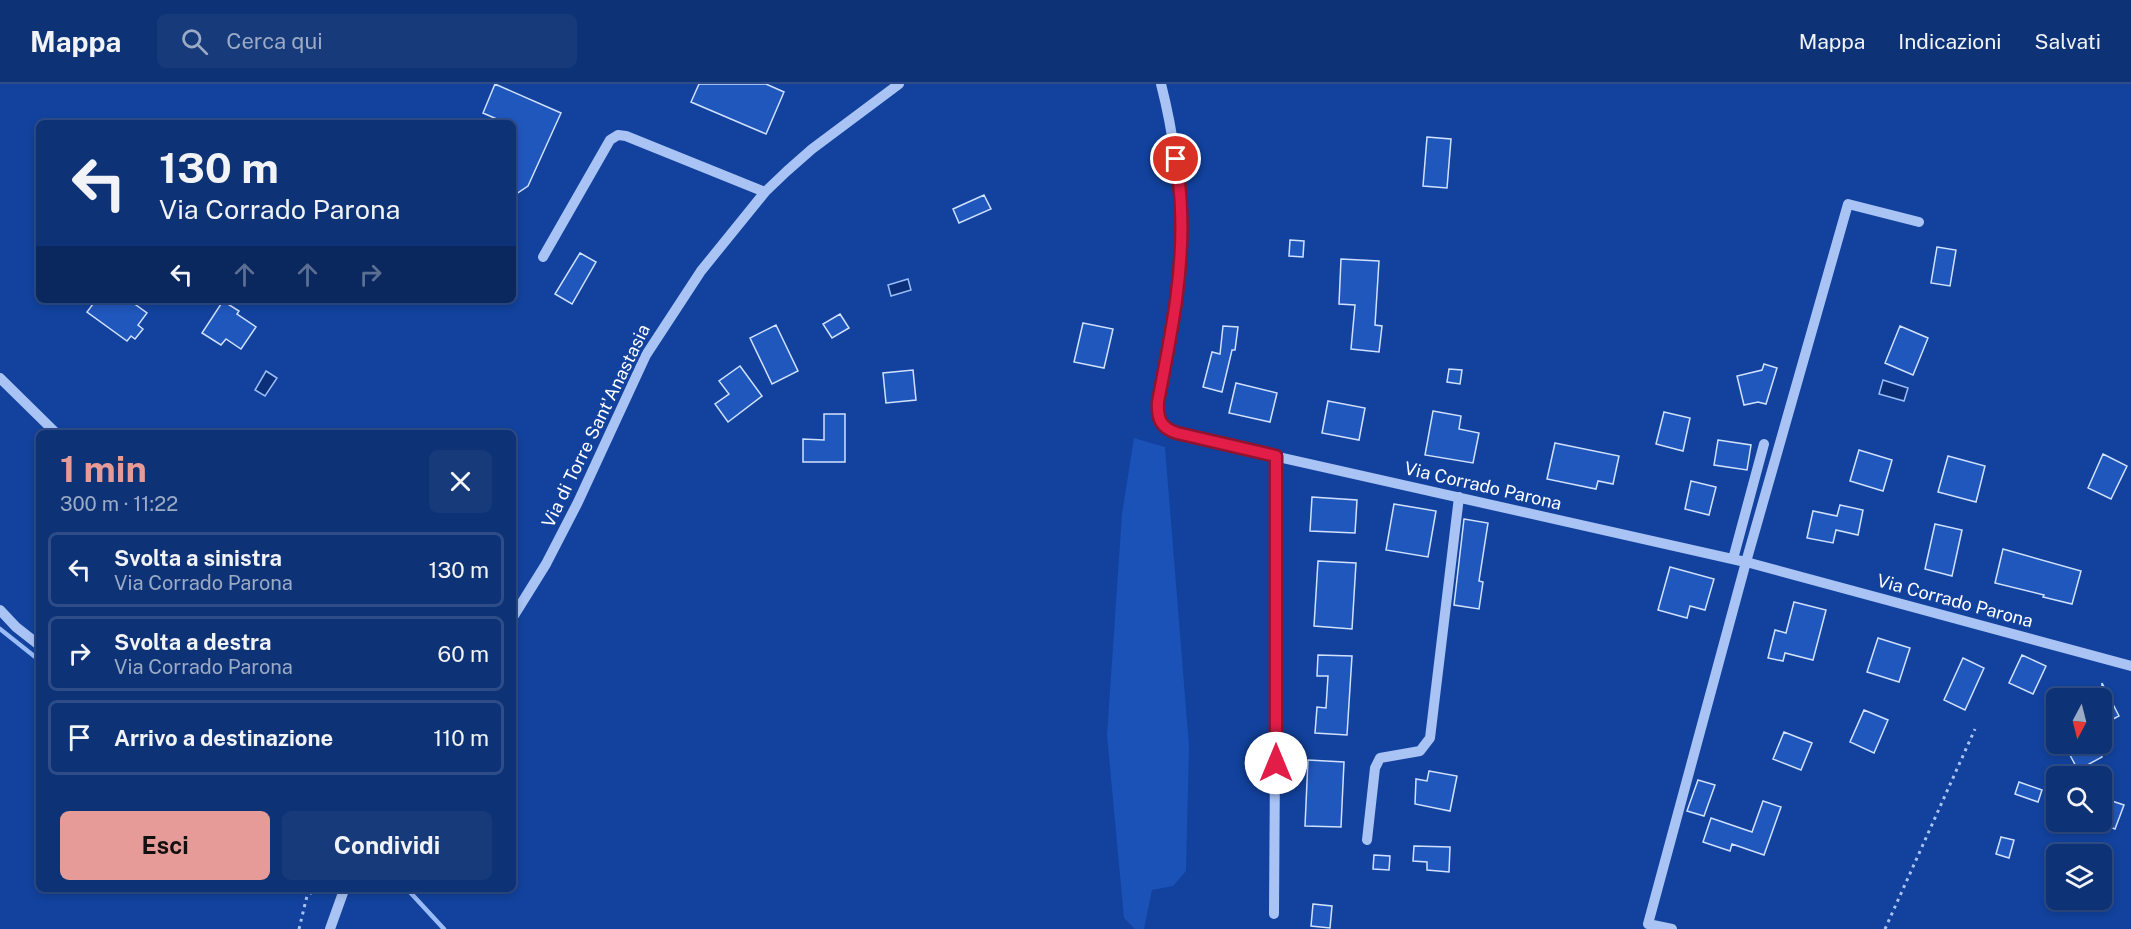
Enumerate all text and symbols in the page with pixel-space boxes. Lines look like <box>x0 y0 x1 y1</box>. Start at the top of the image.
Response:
search box <box>157 14 577 68</box>
text: Mappa <box>30 25 121 58</box>
icon: search <box>178 25 211 58</box>
text: Cerca qui <box>226 28 323 54</box>
text: Mappa <box>1799 29 1865 54</box>
text: Indicazioni <box>1898 29 2002 54</box>
text: Salvati <box>2035 29 2101 54</box>
pin <box>1150 133 1201 184</box>
icon: arrive <box>1159 142 1192 175</box>
text: 130 m <box>159 143 279 192</box>
icon: left <box>60 144 138 222</box>
text: Via Corrado Parona <box>159 193 400 225</box>
icon: left <box>165 258 198 291</box>
icon: ahead <box>228 258 261 291</box>
icon: ahead <box>291 258 324 291</box>
icon: right <box>354 258 387 291</box>
street label: Via di Torre Sant'Anastasia <box>537 321 654 531</box>
text: 1 min <box>60 448 147 490</box>
button: close <box>429 450 492 513</box>
street label: Via Corrado Parona <box>1402 457 1564 514</box>
text: 300 m · 11:22 <box>60 492 178 516</box>
text: Svolta a sinistra <box>114 545 282 571</box>
icon: left <box>63 553 96 586</box>
text: 130 m <box>428 557 489 583</box>
street label: Via Corrado Parona <box>1875 570 2036 631</box>
text: Via Corrado Parona <box>114 571 293 595</box>
text: Svolta a destra <box>114 629 271 655</box>
icon: right <box>63 637 96 670</box>
text: 60 m <box>438 641 489 667</box>
text: Via Corrado Parona <box>114 655 293 679</box>
north arrow <box>2046 688 2112 754</box>
map controls <box>2046 688 2112 910</box>
icon: arrive <box>63 721 96 754</box>
text: Arrivo a destinazione <box>114 725 333 751</box>
text: 110 m <box>433 725 489 751</box>
position arrow <box>1244 731 1308 795</box>
button: search <box>2046 766 2112 832</box>
button: Esci <box>60 811 270 880</box>
button: Condividi <box>282 811 492 880</box>
button: layers <box>2046 844 2112 910</box>

